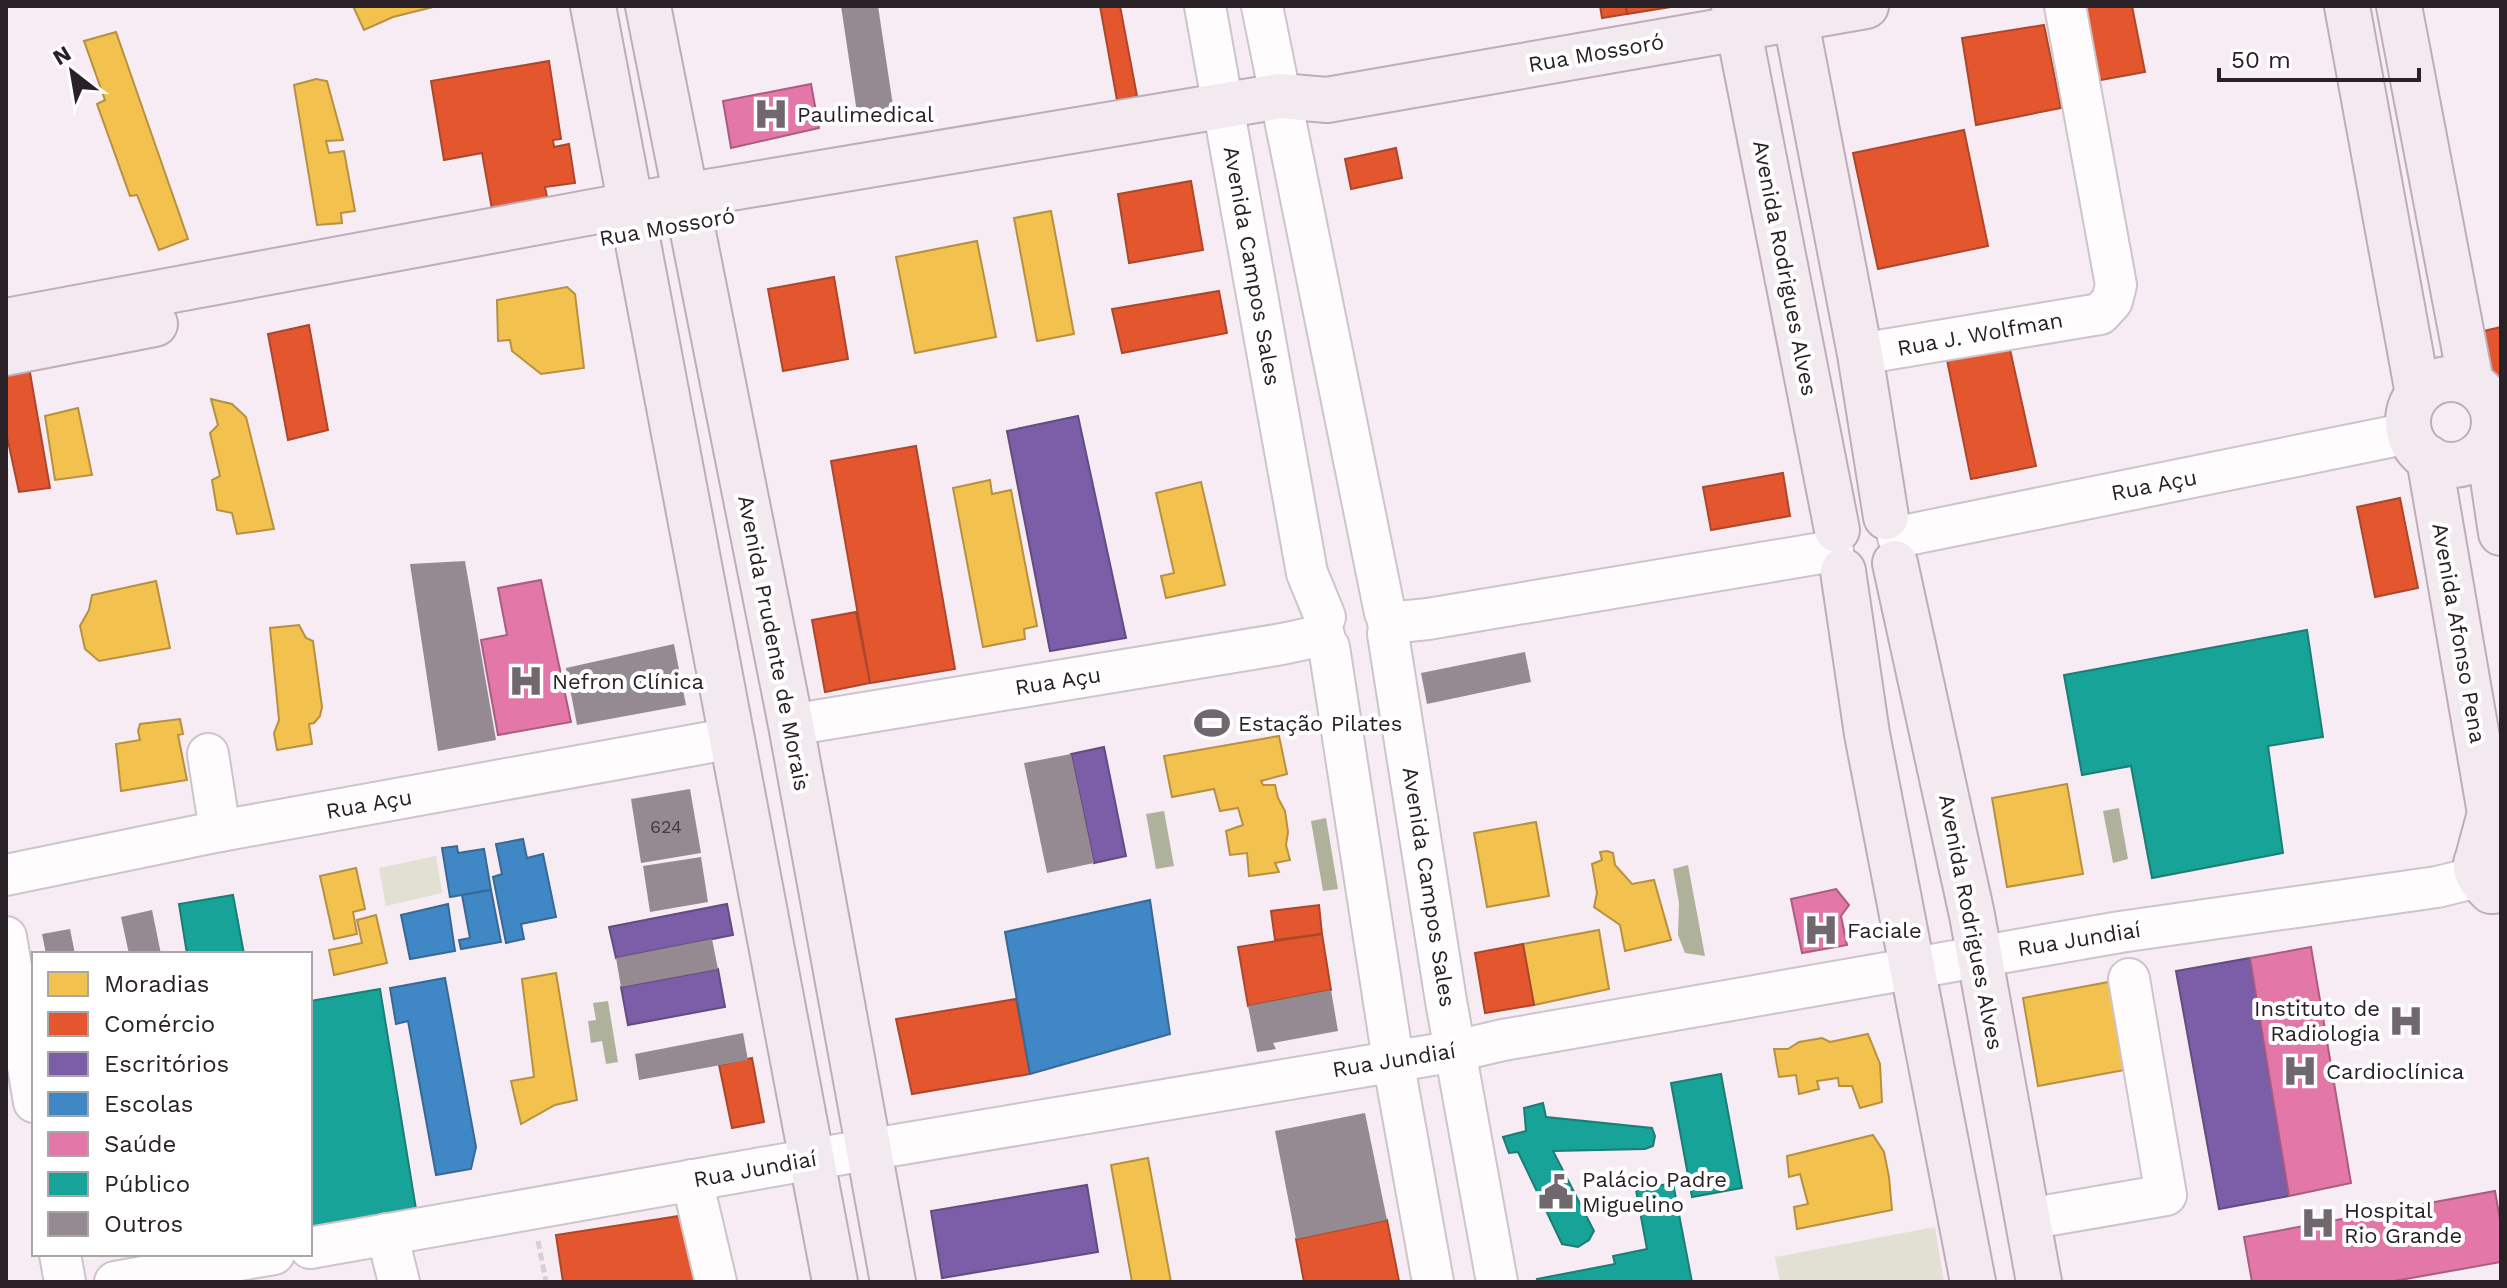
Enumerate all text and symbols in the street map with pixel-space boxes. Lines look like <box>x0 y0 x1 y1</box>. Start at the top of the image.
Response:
street label: Rua Mossoró <box>1526 29 1666 77</box>
north arrow <box>32 32 112 112</box>
scale bar <box>2219 32 2419 82</box>
text: N <box>49 40 75 70</box>
text: 50 m <box>2231 46 2291 74</box>
hospital icon: Paulimedical <box>752 95 790 133</box>
place label: Paulimedical <box>797 102 934 127</box>
street label: Avenida Rodrigues Alves <box>1748 138 1822 398</box>
street label: Avenida Campos Sales <box>1219 144 1285 388</box>
street label: Rua Mossoró <box>597 203 737 251</box>
street label: Rua J. Wolfman <box>1895 307 2065 361</box>
street label: Rua Açu <box>2109 464 2199 506</box>
street label: Avenida Prudente de Morais <box>733 493 815 793</box>
street label: Avenida Afonso Pena <box>2427 521 2491 745</box>
hospital icon: Nefron Clínica <box>507 662 545 700</box>
street label: Rua Açu <box>1013 662 1103 700</box>
place label: Nefron Clínica <box>552 669 704 694</box>
sports icon: Estação Pilates <box>1193 704 1231 742</box>
place label: Estação Pilates <box>1238 711 1402 736</box>
street label: Avenida Campos Sales <box>1398 765 1460 1009</box>
street label: Rua Açu <box>324 784 414 824</box>
street label: Avenida Rodrigues Alves <box>1934 792 2008 1052</box>
house number: 624 <box>650 816 682 837</box>
hospital icon: Faciale <box>1802 911 1840 949</box>
street label: Rua Jundiaí <box>2016 917 2142 961</box>
place label: Faciale <box>1847 918 1922 943</box>
legend <box>32 952 312 1256</box>
text: Moradias <box>104 970 209 998</box>
place label: Instituto de Radiologia <box>2254 996 2380 1046</box>
hospital icon: Instituto de Radiologia <box>2387 1002 2425 1040</box>
text: Comércio <box>104 1010 215 1038</box>
street label: Rua Jundiaí <box>1331 1038 1457 1082</box>
text: Escritórios <box>104 1050 229 1078</box>
hospital icon: Cardioclínica <box>2281 1052 2319 1090</box>
place label: Cardioclínica <box>2326 1059 2464 1084</box>
text: Escolas <box>104 1090 193 1118</box>
text: Saúde <box>104 1130 176 1158</box>
street label: Rua Jundiaí <box>692 1146 819 1192</box>
place label: Palácio Padre Miguelino <box>1582 1167 1727 1217</box>
text: Público <box>104 1170 190 1198</box>
public building icon: Palácio Padre Miguelino <box>1537 1173 1575 1211</box>
place label: Hospital Rio Grande <box>2344 1198 2462 1248</box>
hospital icon: Hospital Rio Grande <box>2299 1204 2337 1242</box>
text: Outros <box>104 1210 183 1238</box>

